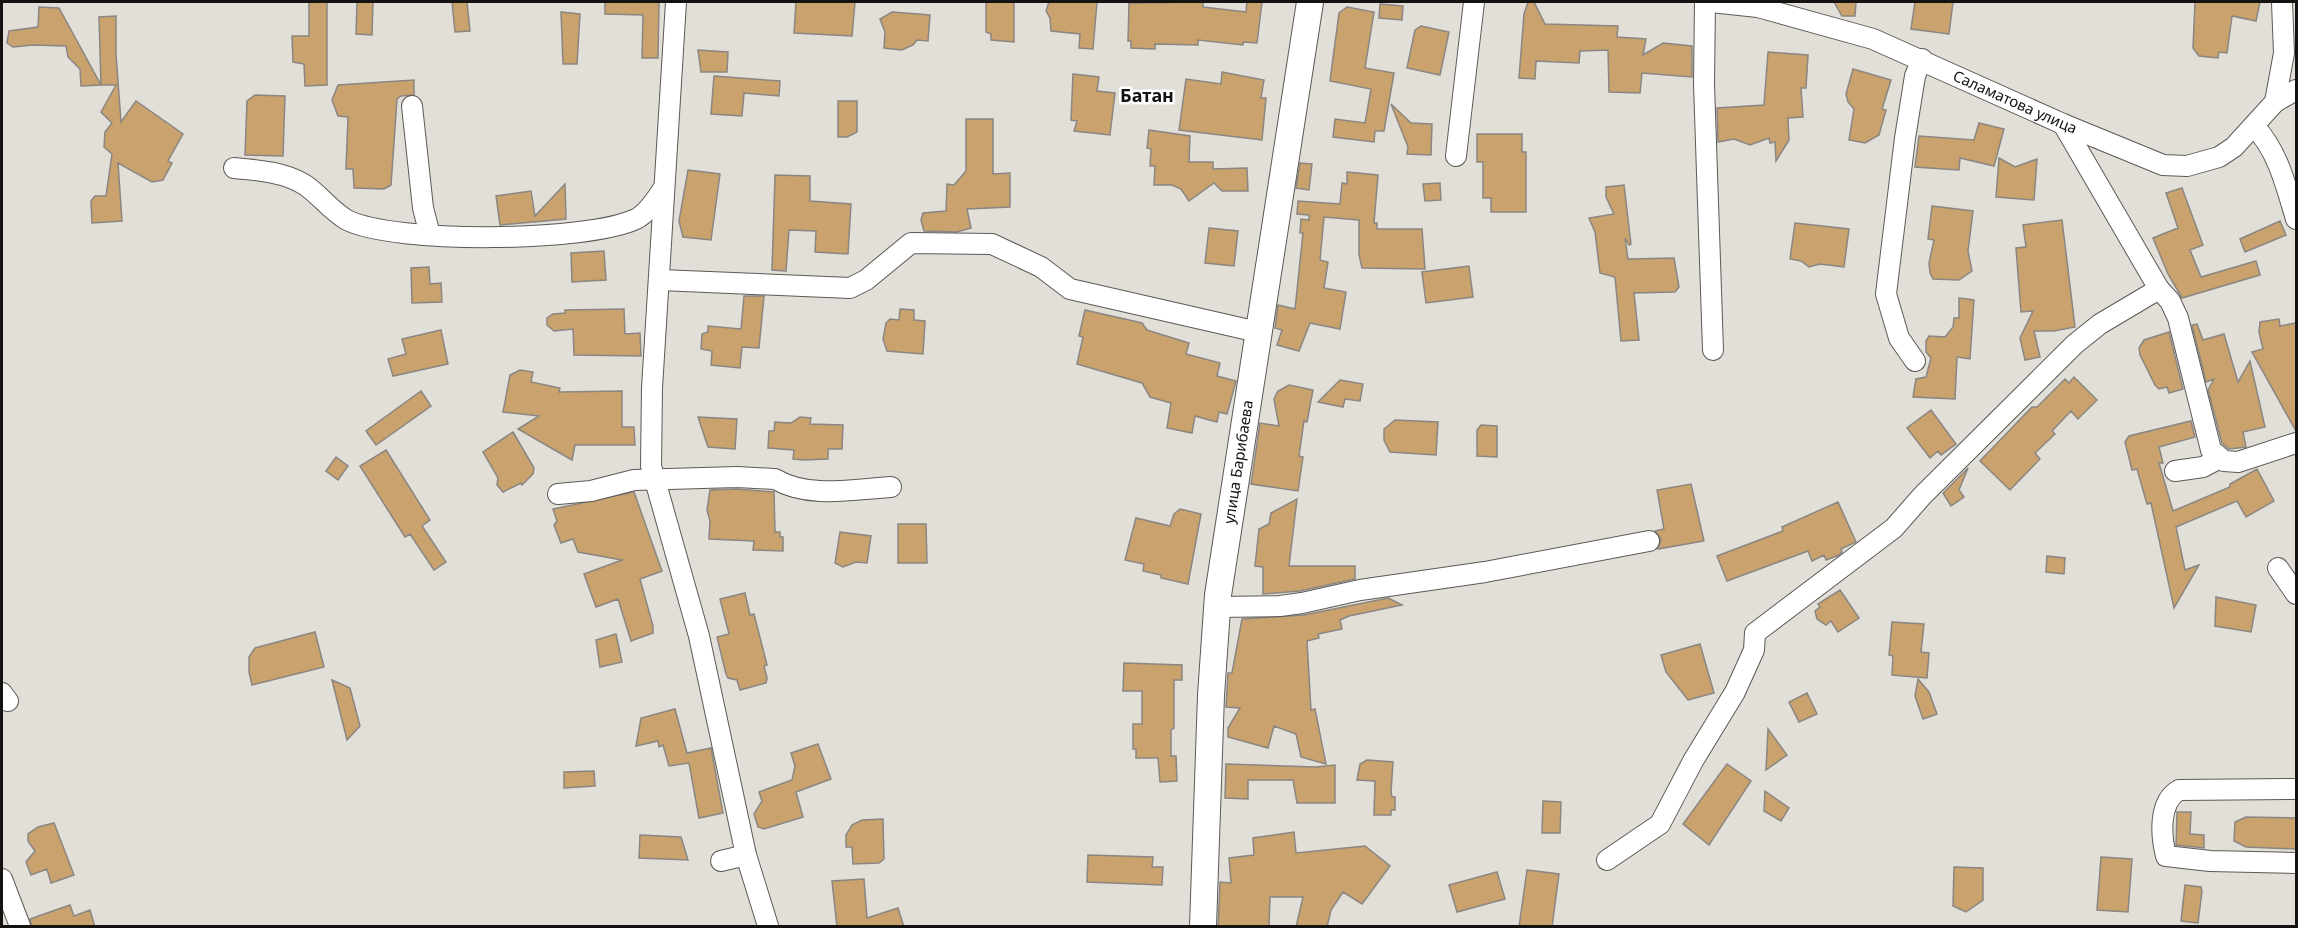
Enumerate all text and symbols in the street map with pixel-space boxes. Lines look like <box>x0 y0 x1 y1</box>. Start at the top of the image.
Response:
street label: Саламатова улица <box>1950 65 2080 138</box>
district label: Батан <box>1120 83 1174 107</box>
street label: улица Барибаева <box>1218 399 1257 525</box>

